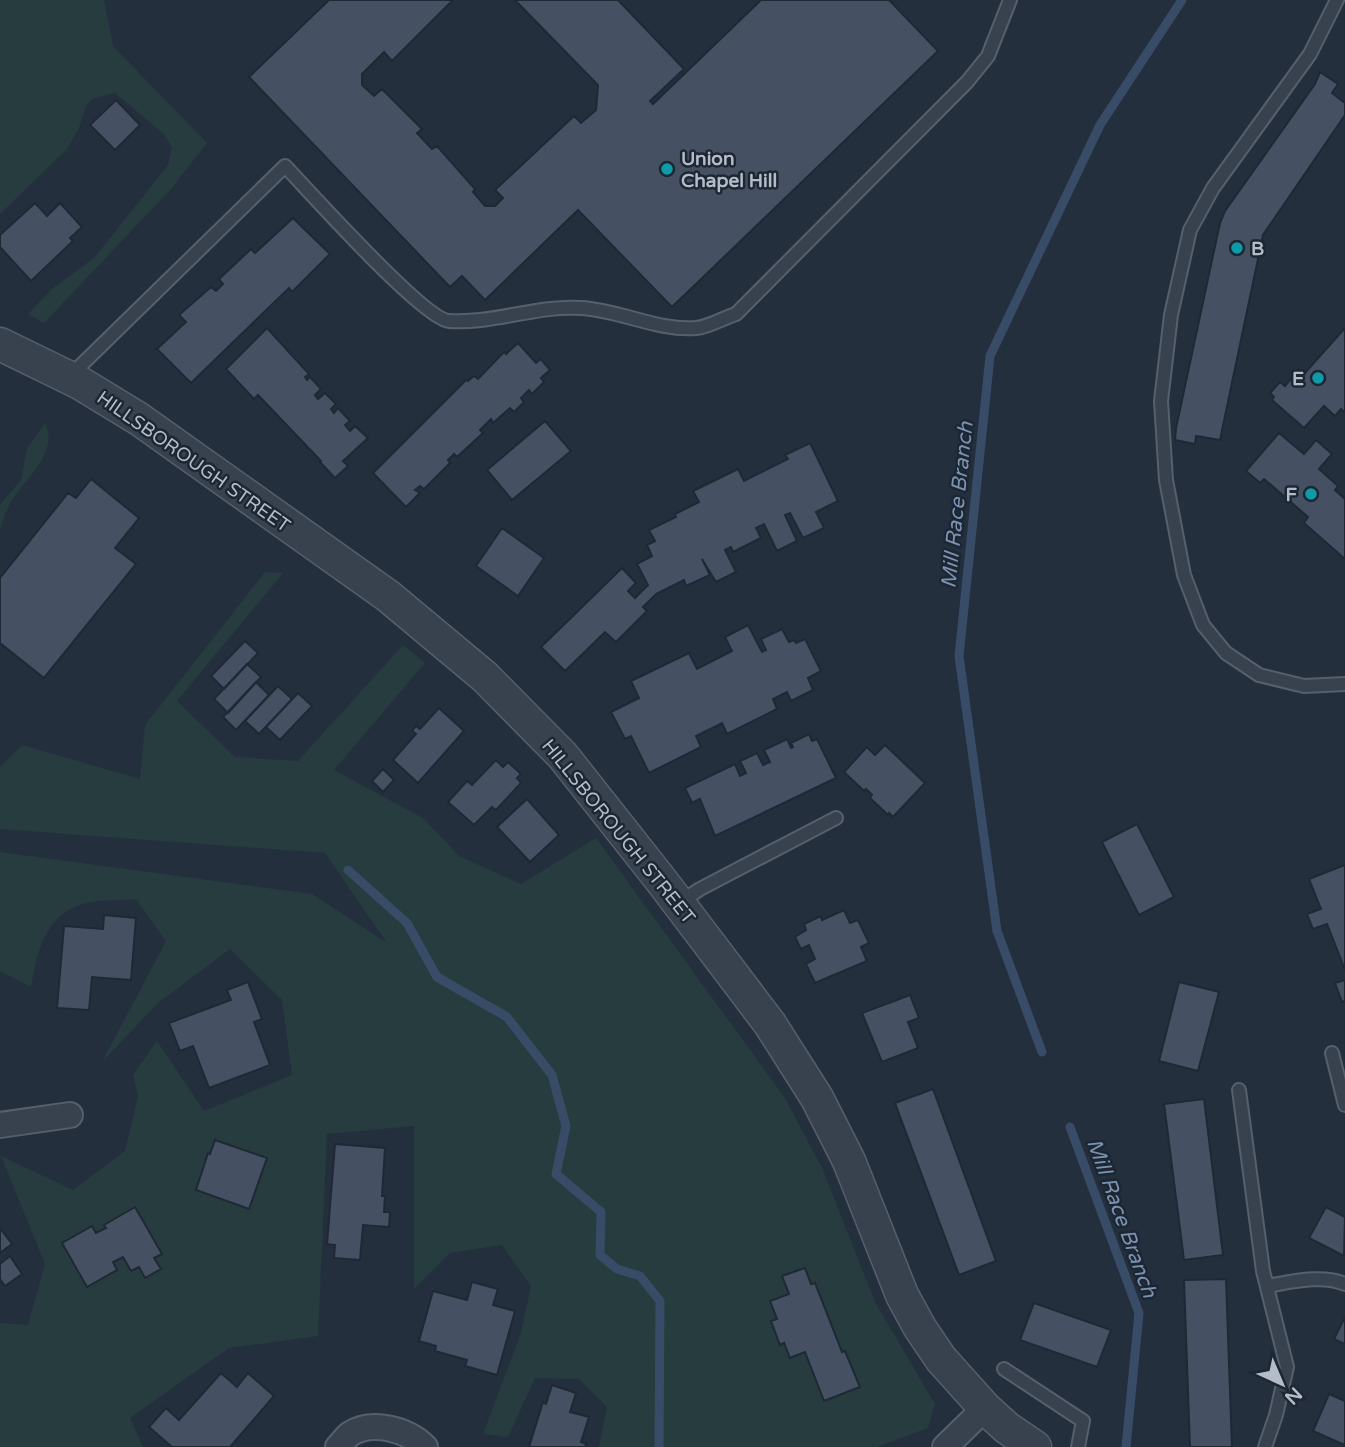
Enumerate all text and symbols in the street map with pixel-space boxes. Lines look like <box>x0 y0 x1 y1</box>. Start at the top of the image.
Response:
place label: Union Chapel Hill <box>681 148 777 193</box>
marker: Union Chapel Hill <box>659 161 675 177</box>
place label: B <box>1251 238 1264 260</box>
marker: B <box>1229 240 1245 256</box>
place label: E <box>1292 368 1304 390</box>
marker: E <box>1310 370 1326 386</box>
street label: HILLSBOROUGH STREET <box>93 387 295 537</box>
water label: Mill Race Branch <box>936 419 979 590</box>
place label: F <box>1285 484 1297 506</box>
marker: F <box>1303 486 1319 502</box>
street label: HILLSBOROUGH STREET <box>537 735 700 929</box>
water label: Mill Race Branch <box>1081 1135 1162 1302</box>
north arrow <box>1247 1349 1317 1419</box>
text: N <box>1280 1382 1306 1409</box>

